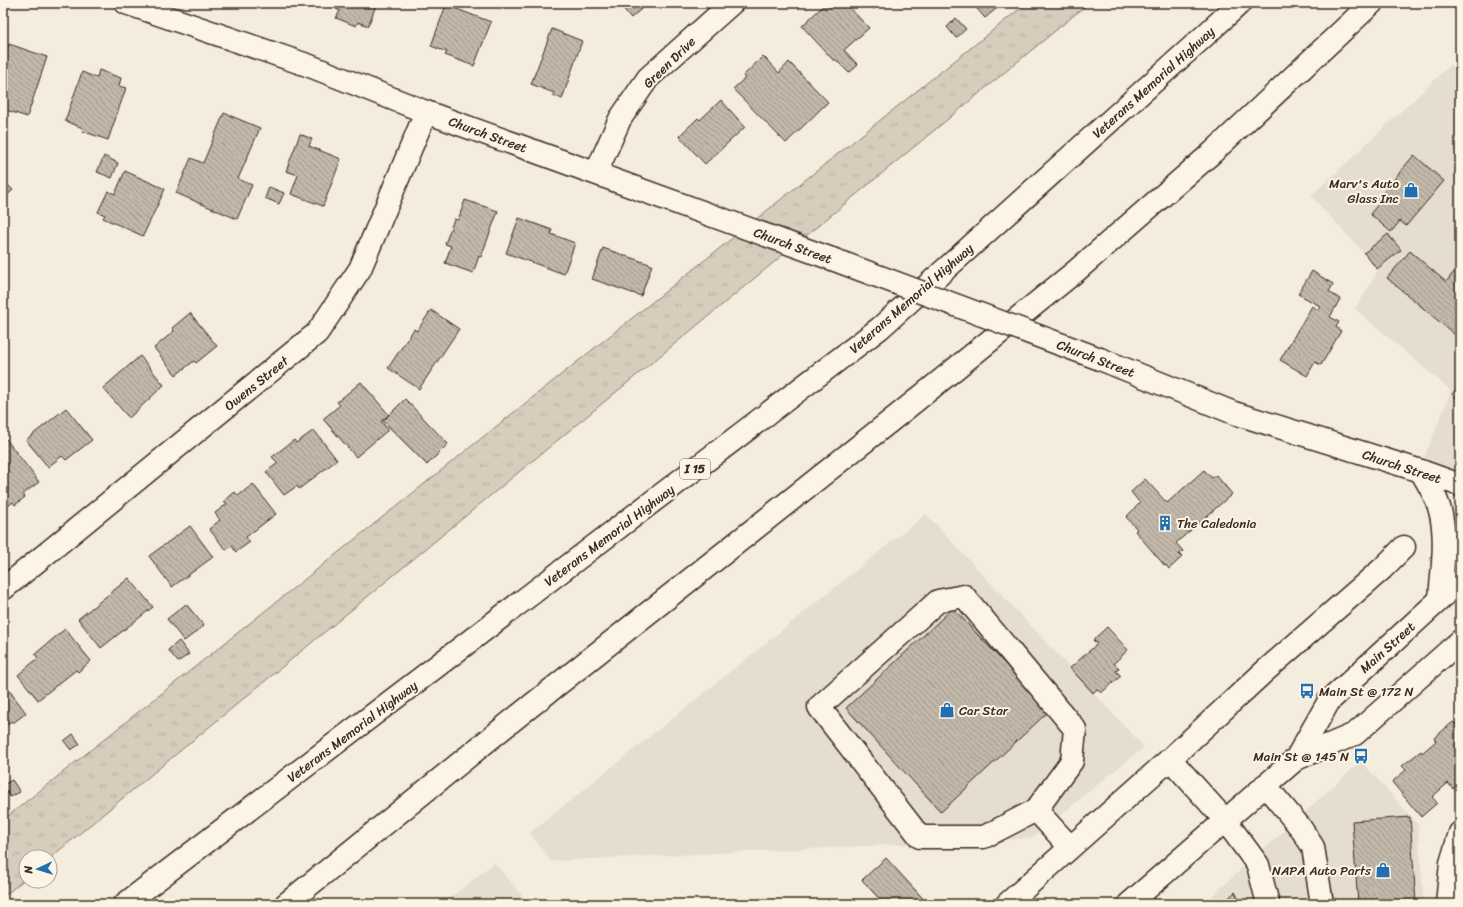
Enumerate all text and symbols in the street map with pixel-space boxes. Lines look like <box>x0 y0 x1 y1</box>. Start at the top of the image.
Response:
street label: Veterans Memorial Highway <box>1087 21 1220 144</box>
street label: Green Drive <box>637 31 702 94</box>
street label: Church Street <box>445 110 531 159</box>
place label: Marv's Auto Glass Inc <box>1329 172 1399 210</box>
shop icon: Marv's Auto Glass Inc <box>1402 181 1420 199</box>
street label: Church Street <box>750 221 836 270</box>
street label: Veterans Memorial Highway <box>844 237 979 359</box>
street label: Church Street <box>1053 333 1139 384</box>
street label: Owens Street <box>219 350 294 417</box>
street label: Church Street <box>1359 443 1445 490</box>
road number: I 15 <box>680 459 710 479</box>
street label: Veterans Memorial Highway <box>539 478 680 592</box>
place label: The Caledonia <box>1177 512 1257 535</box>
building icon: The Caledonia <box>1156 514 1174 532</box>
street label: Main Street <box>1354 616 1421 679</box>
street label: Veterans Memorial Highway <box>282 674 423 788</box>
place label: Main St @ 172 N <box>1319 680 1414 703</box>
bus stop icon: Main St @ 172 N <box>1298 682 1316 700</box>
place label: Car Star <box>959 699 1009 722</box>
shop icon: Car Star <box>938 701 956 719</box>
place label: Main St @ 145 N <box>1253 745 1349 768</box>
bus stop icon: Main St @ 145 N <box>1352 747 1370 765</box>
north arrow <box>18 849 58 889</box>
place label: NAPA Auto Parts <box>1272 859 1372 882</box>
shop icon: NAPA Auto Parts <box>1374 861 1392 879</box>
text: N <box>19 865 38 875</box>

